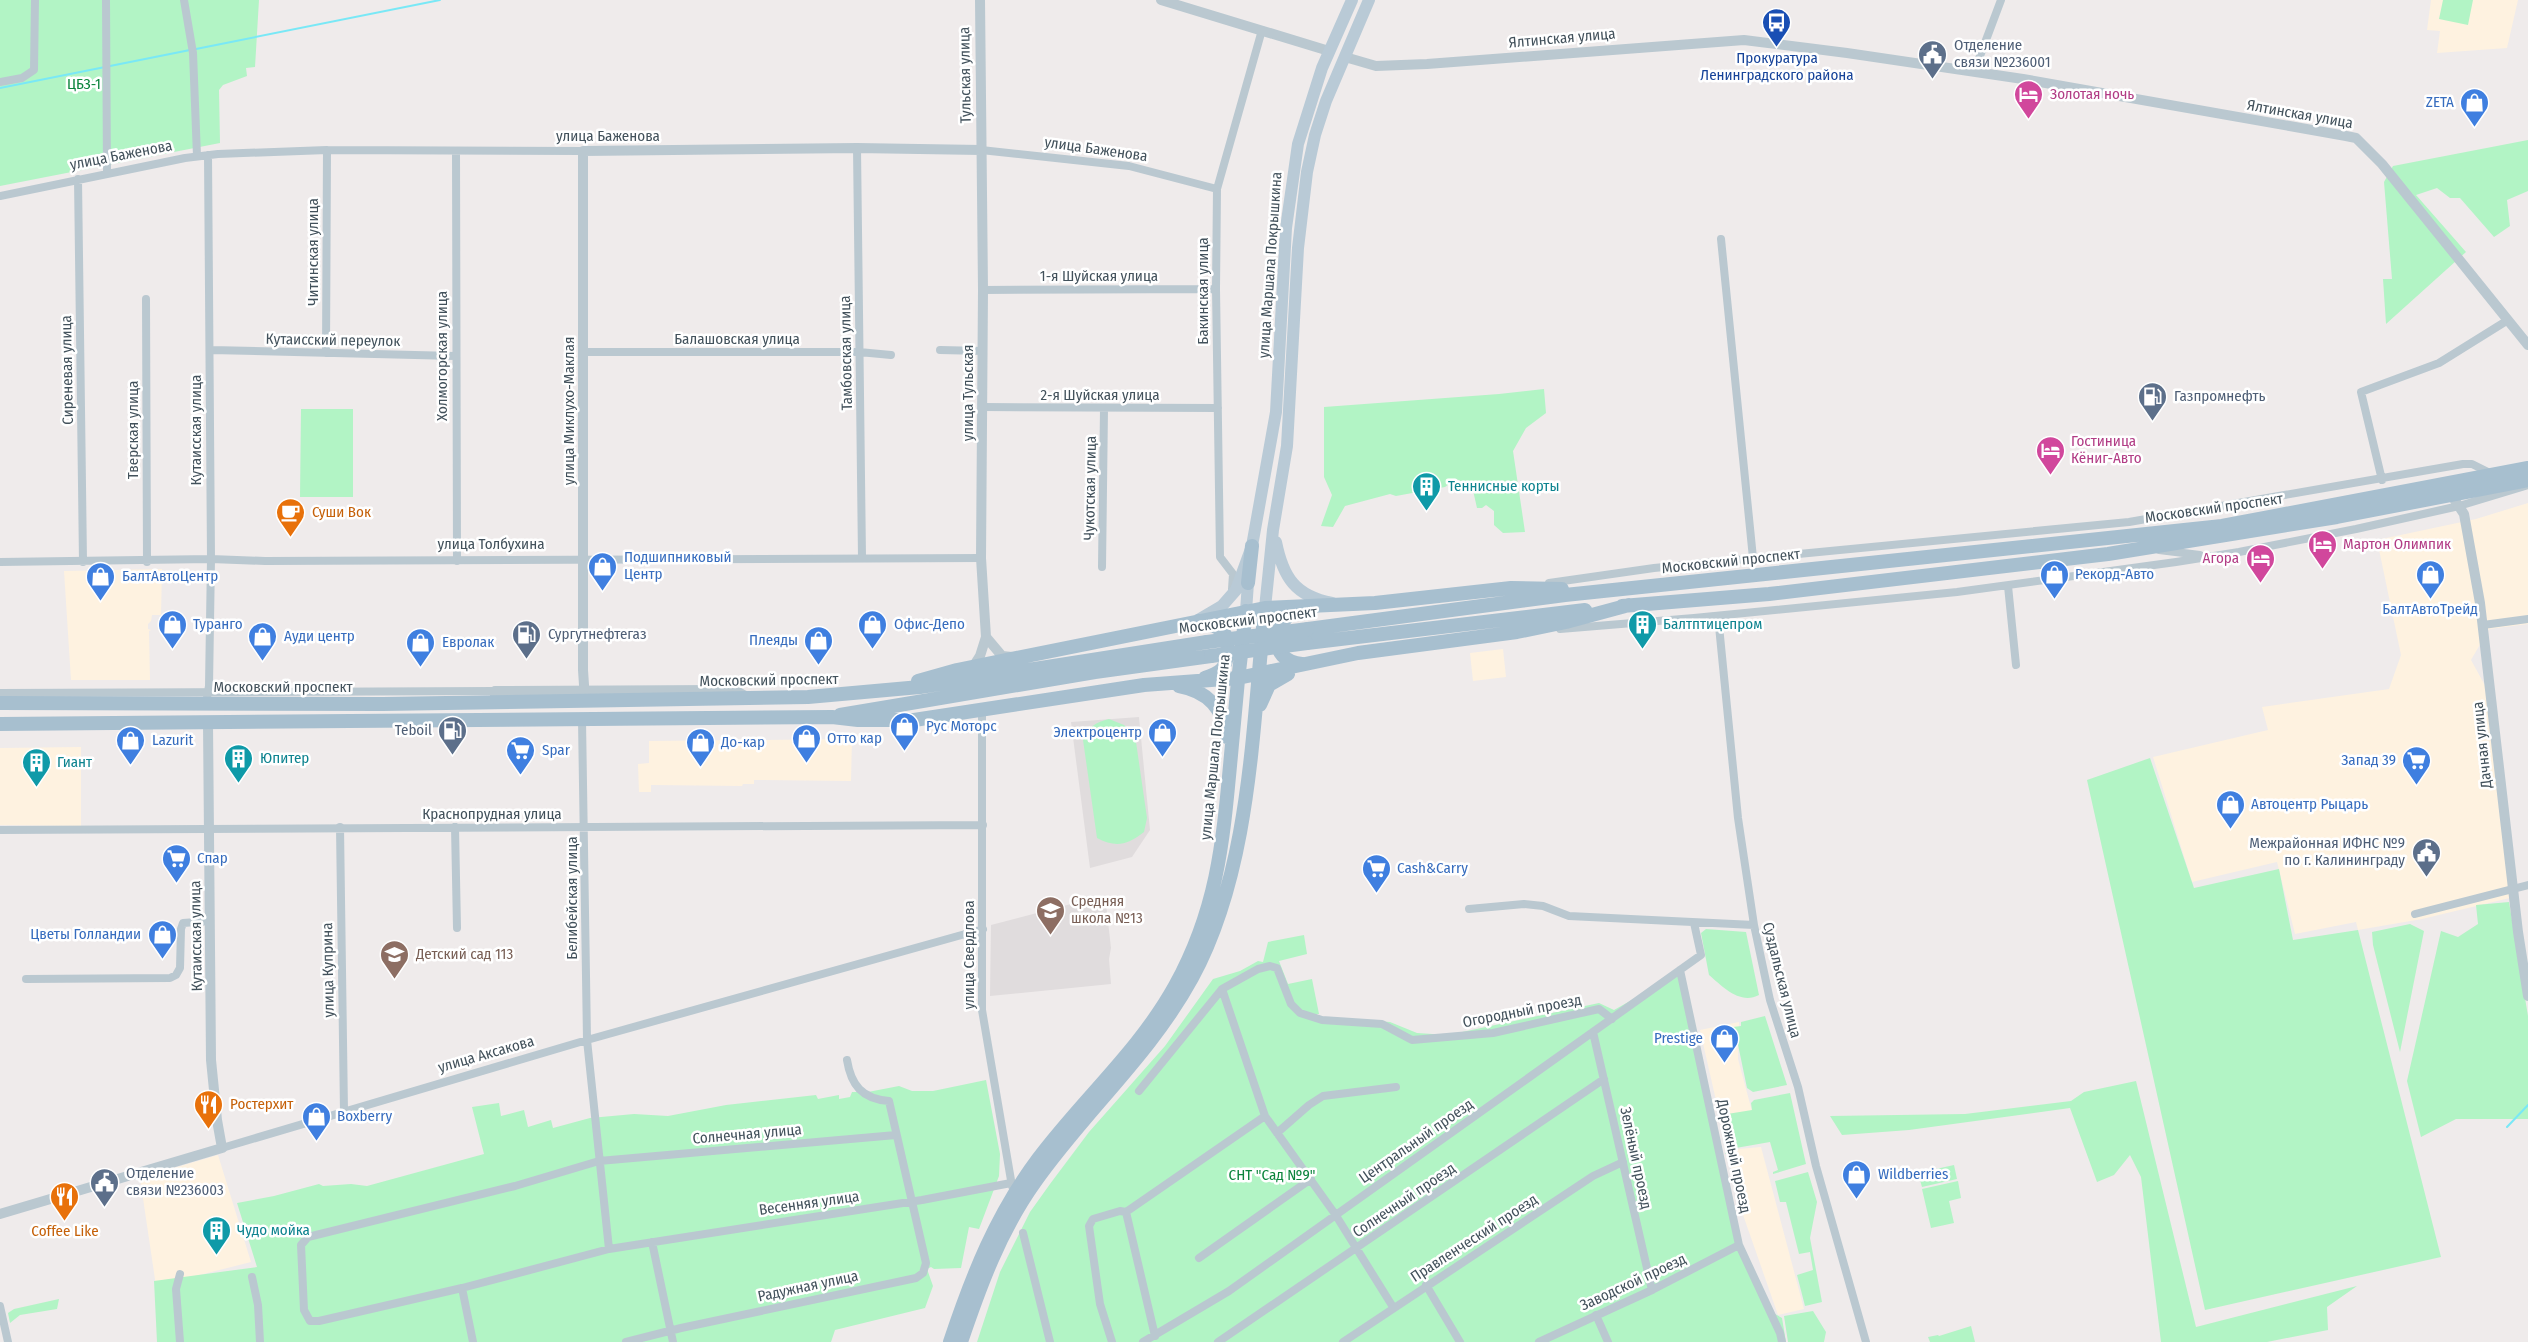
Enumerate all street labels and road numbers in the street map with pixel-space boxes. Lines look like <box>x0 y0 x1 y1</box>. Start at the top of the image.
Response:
street label: Ялтинская улица <box>1508 24 1616 52</box>
street label: Тульская улица <box>955 27 975 123</box>
street label: Ялтинская улица <box>2246 96 2354 132</box>
street label: улица Баженова <box>556 127 660 145</box>
street label: улица Баженова <box>1043 133 1149 165</box>
street label: улица Баженова <box>68 136 174 174</box>
street label: улица Маршала Покрышкина <box>1255 171 1285 359</box>
street label: Читинская улица <box>304 198 322 306</box>
street label: Бакинская улица <box>1194 237 1212 345</box>
street label: 1-я Шуйская улица <box>1040 267 1158 285</box>
street label: Холмогорская улица <box>433 291 451 421</box>
street label: Тамбовская улица <box>836 295 856 411</box>
street label: Сиреневая улица <box>57 315 77 425</box>
street label: Кутаисский переулок <box>266 330 400 350</box>
street label: Балашовская улица <box>674 330 800 348</box>
street label: улица Миклухо-Маклая <box>560 337 578 485</box>
street label: улица Тульская <box>959 345 977 441</box>
street label: Кутаисская улица <box>187 375 205 485</box>
street label: Тверская улица <box>124 381 142 479</box>
street label: 2-я Шуйская улица <box>1040 386 1160 404</box>
street label: Чукотская улица <box>1080 436 1100 540</box>
street label: Московский проспект <box>2144 489 2285 527</box>
street label: улица Толбухина <box>437 535 545 553</box>
street label: Московский проспект <box>1661 545 1802 577</box>
street label: Московский проспект <box>1178 602 1319 637</box>
street label: улица Маршала Покрышкина <box>1196 653 1234 841</box>
street label: Московский проспект <box>699 670 840 690</box>
street label: Московский проспект <box>213 678 353 696</box>
street label: Дачная улица <box>2469 701 2496 790</box>
street label: Краснопрудная улица <box>422 805 562 823</box>
street label: Белибейская улица <box>563 836 581 960</box>
street label: Кутаисская улица <box>186 880 206 992</box>
street label: улица Свердлова <box>960 900 978 1010</box>
street label: Суздальская улица <box>1759 920 1805 1040</box>
street label: улица Куприна <box>318 922 338 1018</box>
street label: Огородный проезд <box>1461 991 1583 1031</box>
street label: улица Аксакова <box>436 1032 536 1076</box>
street label: Центральный проезд <box>1356 1095 1476 1187</box>
street label: Дорожный проезд <box>1713 1096 1755 1215</box>
street label: Зелёный проезд <box>1616 1105 1656 1211</box>
street label: Солнечная улица <box>692 1120 802 1148</box>
street label: Солнечный проезд <box>1349 1159 1459 1241</box>
street label: Весенняя улица <box>758 1187 860 1219</box>
street label: Правленческий проезд <box>1407 1190 1541 1286</box>
street label: Заводской проезд <box>1577 1250 1689 1314</box>
street label: Радужная улица <box>756 1267 860 1305</box>

